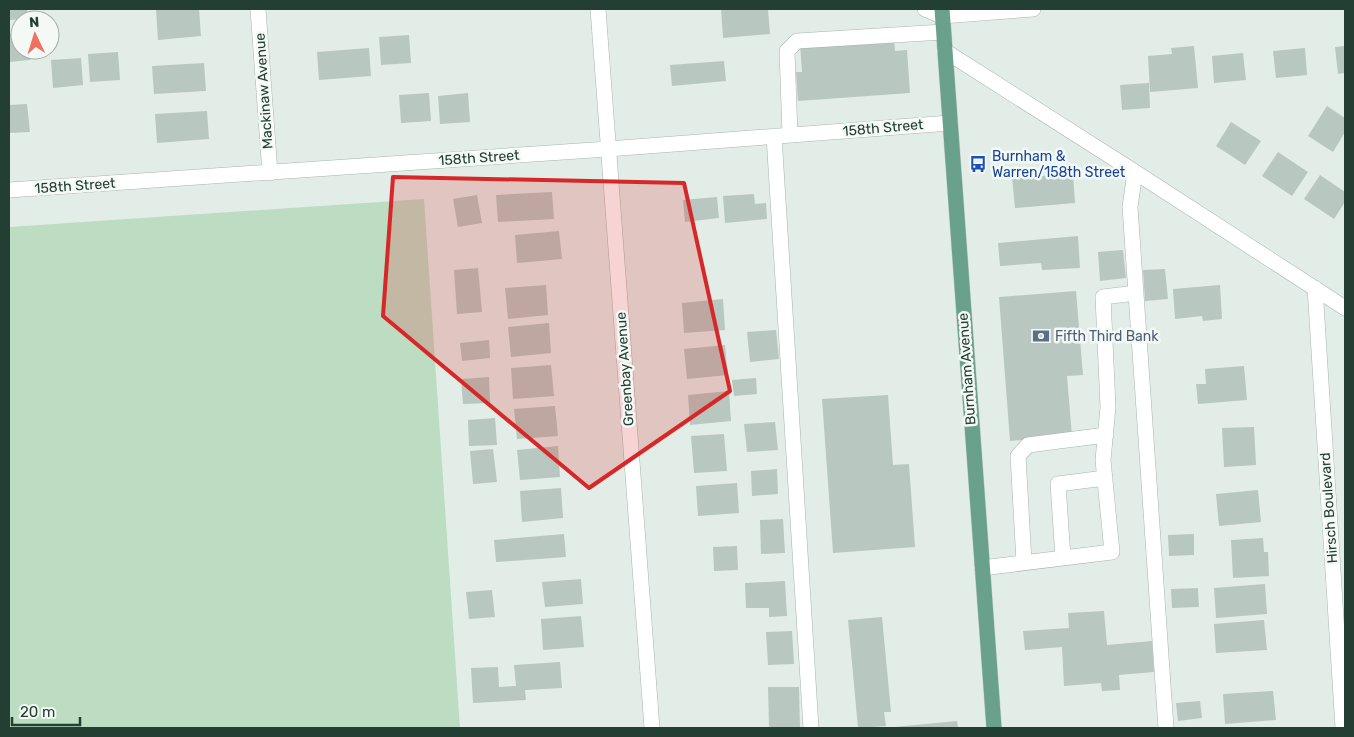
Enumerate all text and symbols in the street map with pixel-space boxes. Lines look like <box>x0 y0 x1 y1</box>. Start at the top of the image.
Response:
north arrow <box>10 10 60 60</box>
text: N <box>29 14 40 31</box>
street label: Mackinaw Avenue <box>251 32 277 150</box>
street label: 158th Street <box>842 116 925 140</box>
street label: 158th Street <box>438 147 521 169</box>
place label: Burnham & Warren/158th Street <box>992 148 1126 181</box>
bus stop icon: Burnham & Warren/158th Street <box>968 154 988 174</box>
street label: 158th Street <box>34 175 117 197</box>
street label: Greenbay Avenue <box>613 311 637 427</box>
street label: Burnham Avenue <box>955 312 979 426</box>
bank icon: Fifth Third Bank <box>1031 326 1051 346</box>
place label: Fifth Third Bank <box>1055 328 1159 345</box>
street label: Hirsch Boulevard <box>1317 452 1341 564</box>
scale bar <box>12 694 80 726</box>
text: 20 m <box>20 703 55 721</box>

